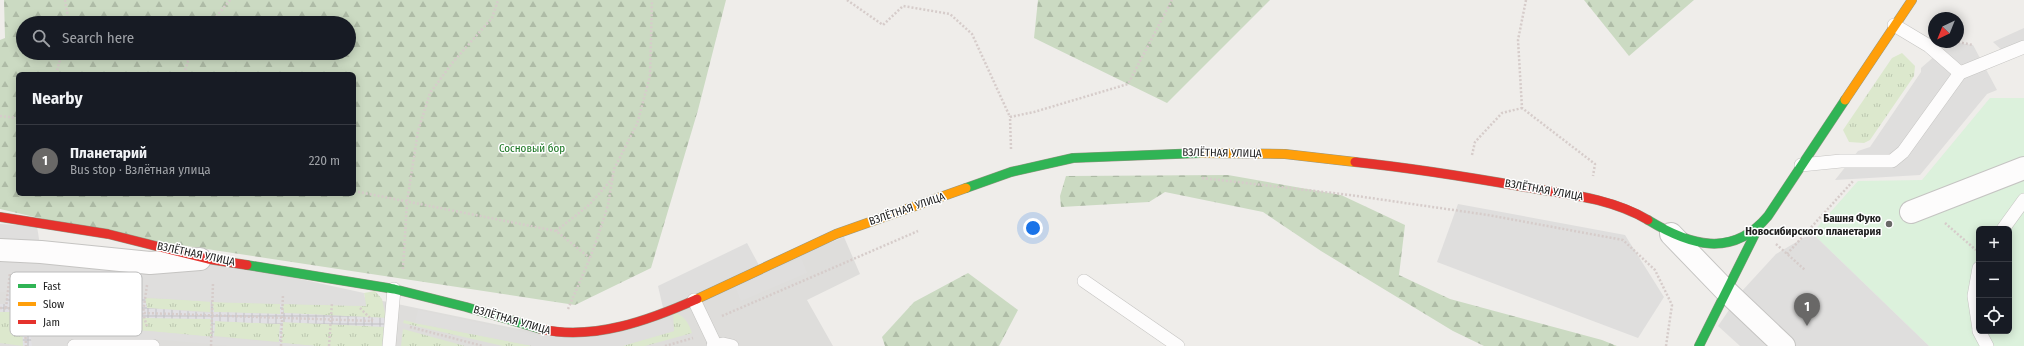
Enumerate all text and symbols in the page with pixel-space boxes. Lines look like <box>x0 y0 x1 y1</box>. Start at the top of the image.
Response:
north arrow <box>1928 12 1964 48</box>
search box <box>16 16 356 60</box>
icon: search <box>30 27 52 49</box>
text: Search here <box>62 29 134 47</box>
text: Nearby <box>32 88 83 109</box>
park label: Сосновый бор <box>499 142 565 155</box>
text: Планетарий <box>70 144 147 162</box>
street label: ВЗЛЁТНАЯ УЛИЦА <box>1182 146 1262 160</box>
text: 1 <box>42 153 48 168</box>
text: 220 m <box>309 153 340 168</box>
text: Bus stop · Взлётная улица <box>70 162 211 177</box>
street label: ВЗЛЁТНАЯ УЛИЦА <box>1504 177 1584 203</box>
street label: ВЗЛЁТНАЯ УЛИЦА <box>867 190 947 228</box>
place label: Башня Фуко Новосибирского планетария <box>1745 212 1881 238</box>
your location <box>1023 218 1043 238</box>
marker: Башня Фуко Новосибирского планетария <box>1884 219 1894 229</box>
map controls <box>1976 226 2012 334</box>
button: + <box>1976 226 2012 262</box>
street label: ВЗЛЁТНАЯ УЛИЦА <box>156 239 236 269</box>
button: − <box>1976 262 2012 298</box>
legend <box>10 272 142 336</box>
text: Fast <box>43 280 61 293</box>
pin: 1 <box>1794 293 1820 326</box>
text: Slow <box>43 298 64 311</box>
button: locate <box>1976 298 2012 334</box>
street label: ВЗЛЁТНАЯ УЛИЦА <box>472 303 552 337</box>
text: Jam <box>43 316 60 329</box>

